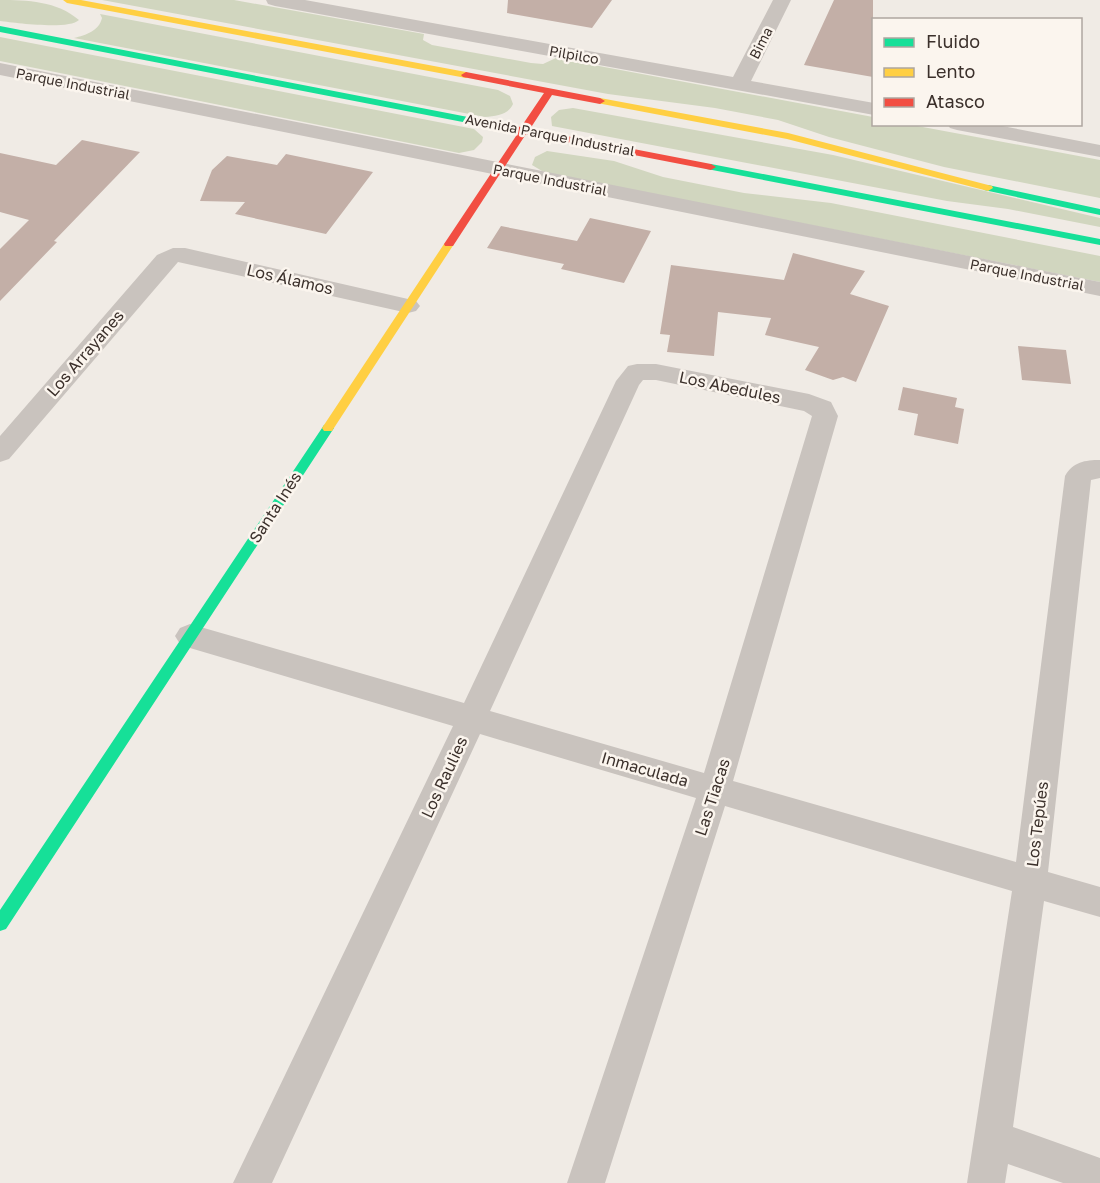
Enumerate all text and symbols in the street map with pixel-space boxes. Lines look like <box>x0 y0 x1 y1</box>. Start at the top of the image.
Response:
legend <box>872 18 1082 126</box>
street label: Bima <box>745 24 776 62</box>
text: Fluido <box>926 30 980 52</box>
street label: Pilpilco <box>548 42 600 67</box>
text: Lento <box>926 60 975 82</box>
street label: Parque Industrial <box>15 64 131 103</box>
text: Atasco <box>926 90 985 112</box>
street label: Avenida Parque Industrial <box>464 110 636 159</box>
street label: Parque Industrial <box>492 160 608 199</box>
street label: Parque Industrial <box>969 255 1085 294</box>
street label: Los Álamos <box>245 259 335 299</box>
street label: Los Arrayanes <box>42 306 128 400</box>
street label: Los Abedules <box>677 366 783 408</box>
street label: Santa Inés <box>245 468 305 546</box>
street label: Los Raulies <box>416 733 472 821</box>
street label: Inmaculada <box>599 747 691 791</box>
street label: Las Tiacas <box>690 756 734 838</box>
street label: Los Tepúes <box>1022 780 1052 868</box>

